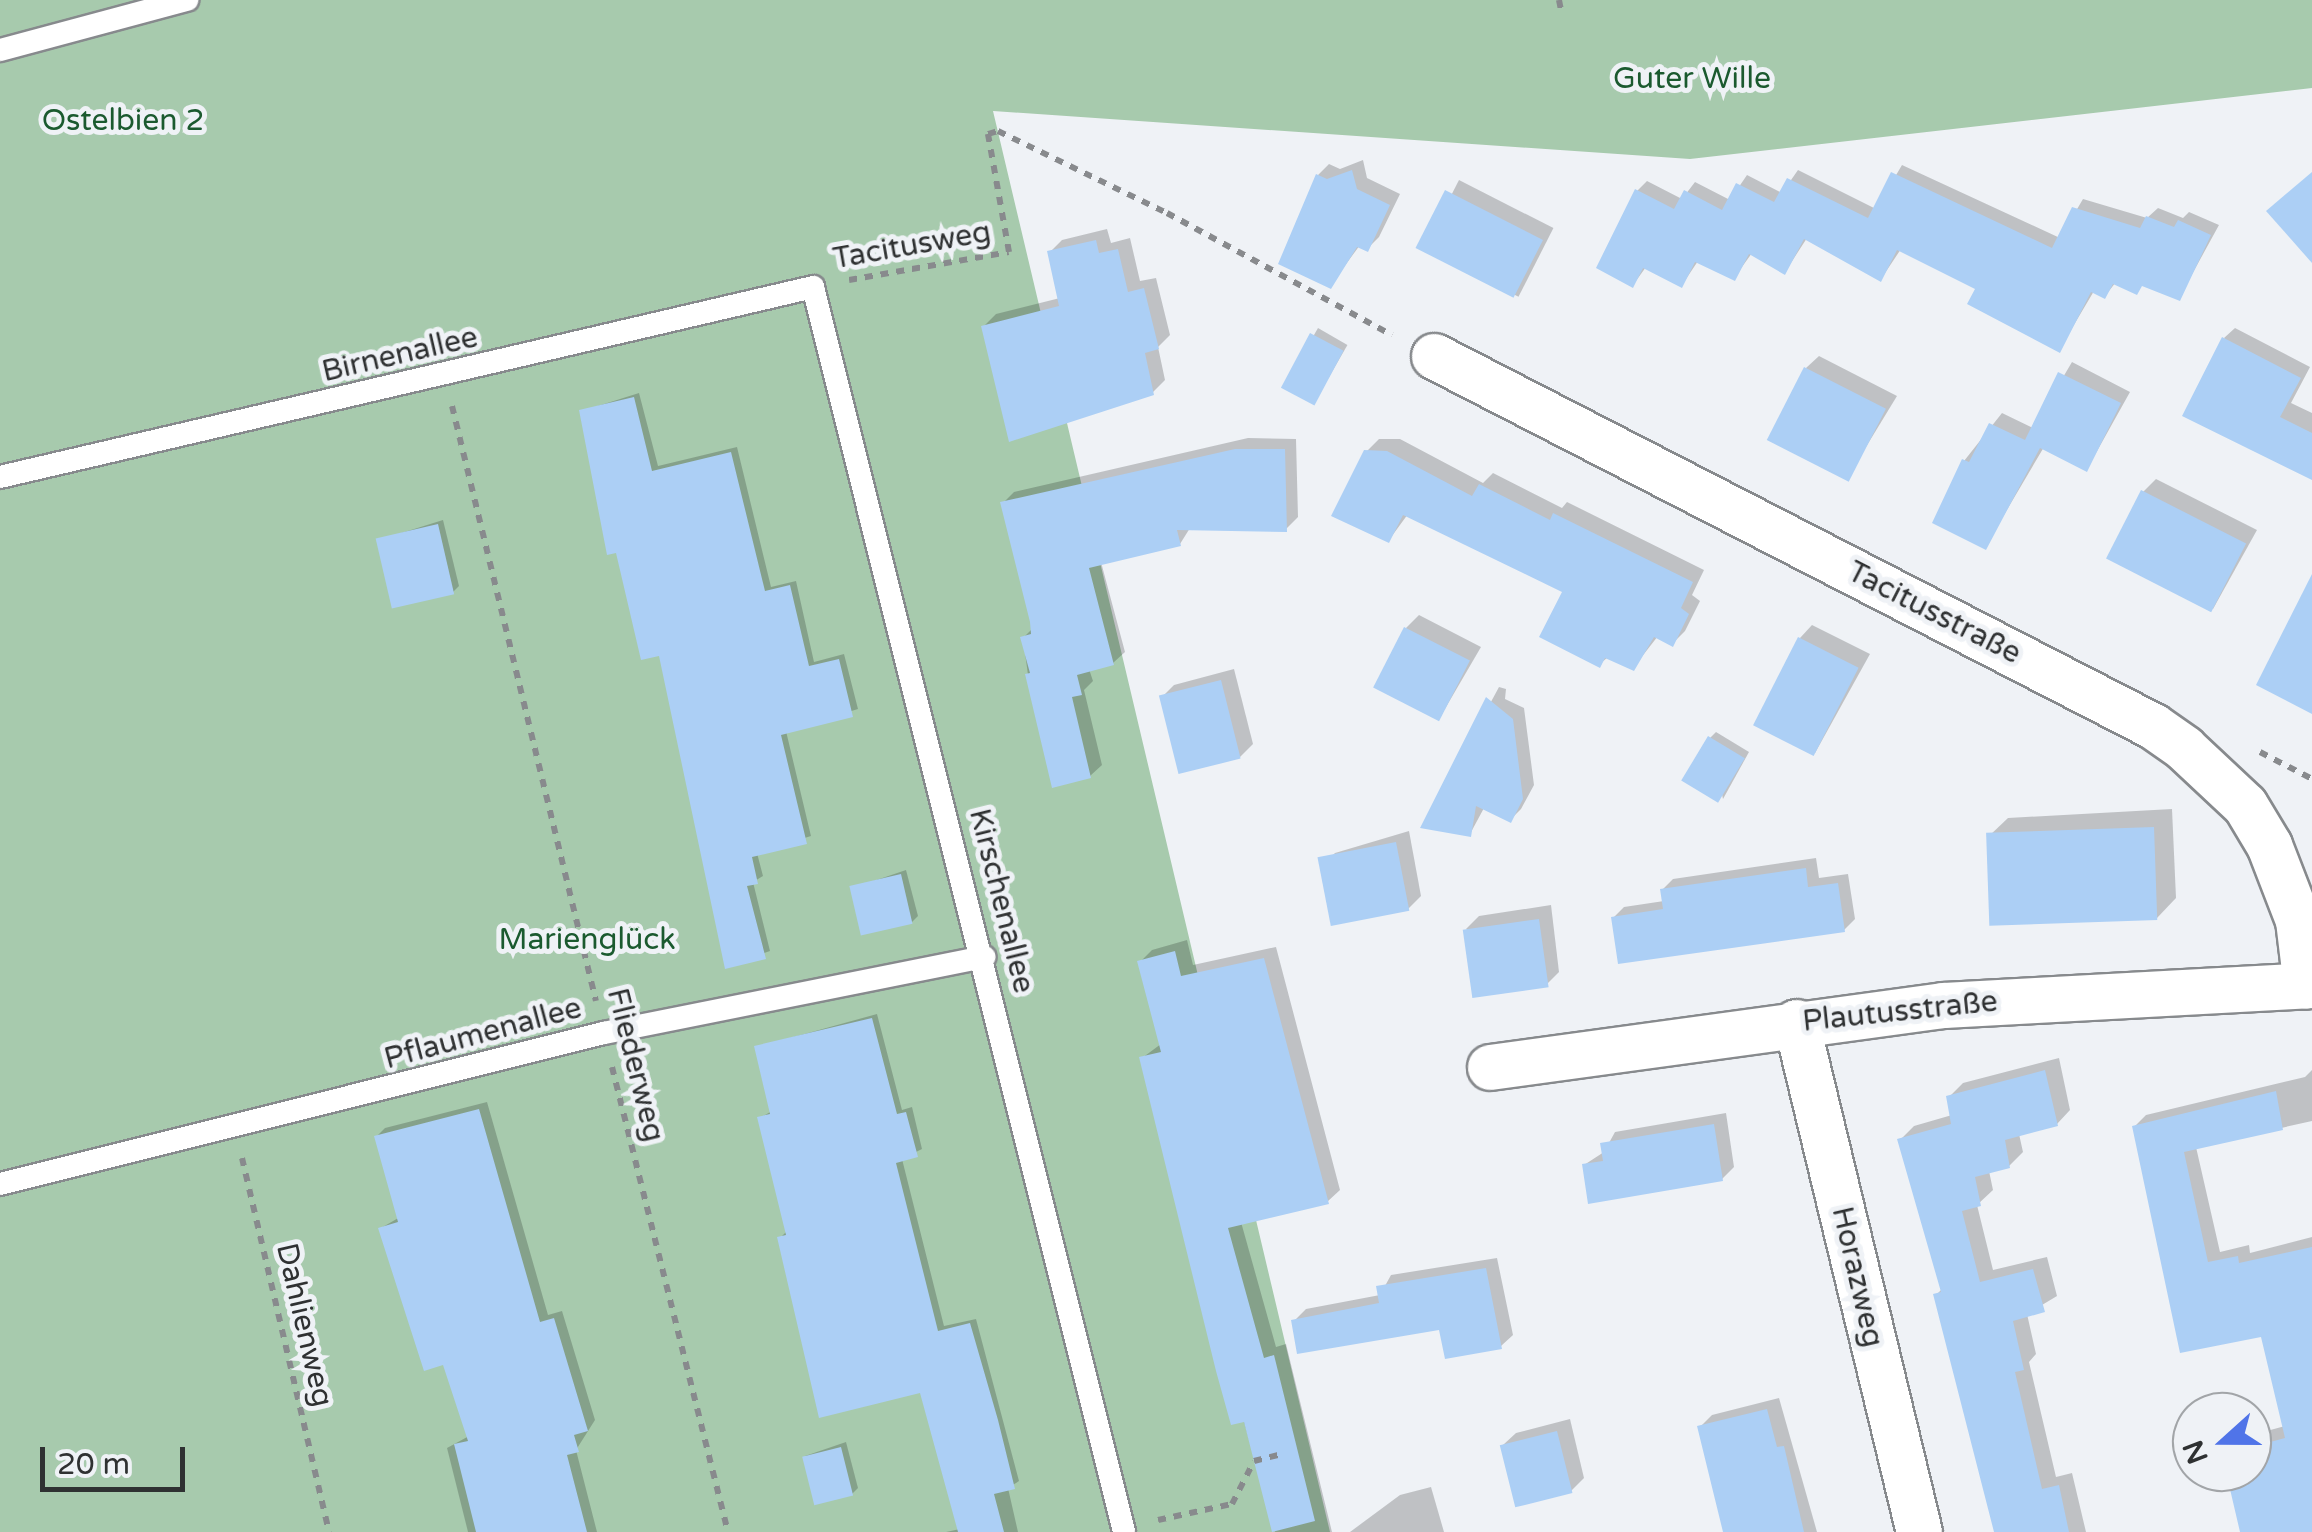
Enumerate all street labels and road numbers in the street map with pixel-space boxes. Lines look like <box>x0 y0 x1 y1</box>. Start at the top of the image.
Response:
street label: Tacitusweg <box>830 214 994 278</box>
street label: Birnenallee <box>319 320 481 390</box>
street label: Tacitusstraße <box>1841 554 2027 672</box>
street label: Kirschenallee <box>961 805 1041 997</box>
street label: Plautusstraße <box>1801 984 1999 1040</box>
street label: Fliederweg <box>599 985 671 1145</box>
street label: Pflaumenallee <box>380 990 586 1078</box>
street label: Horazweg <box>1823 1203 1891 1351</box>
street label: Dahlienweg <box>268 1240 340 1410</box>

